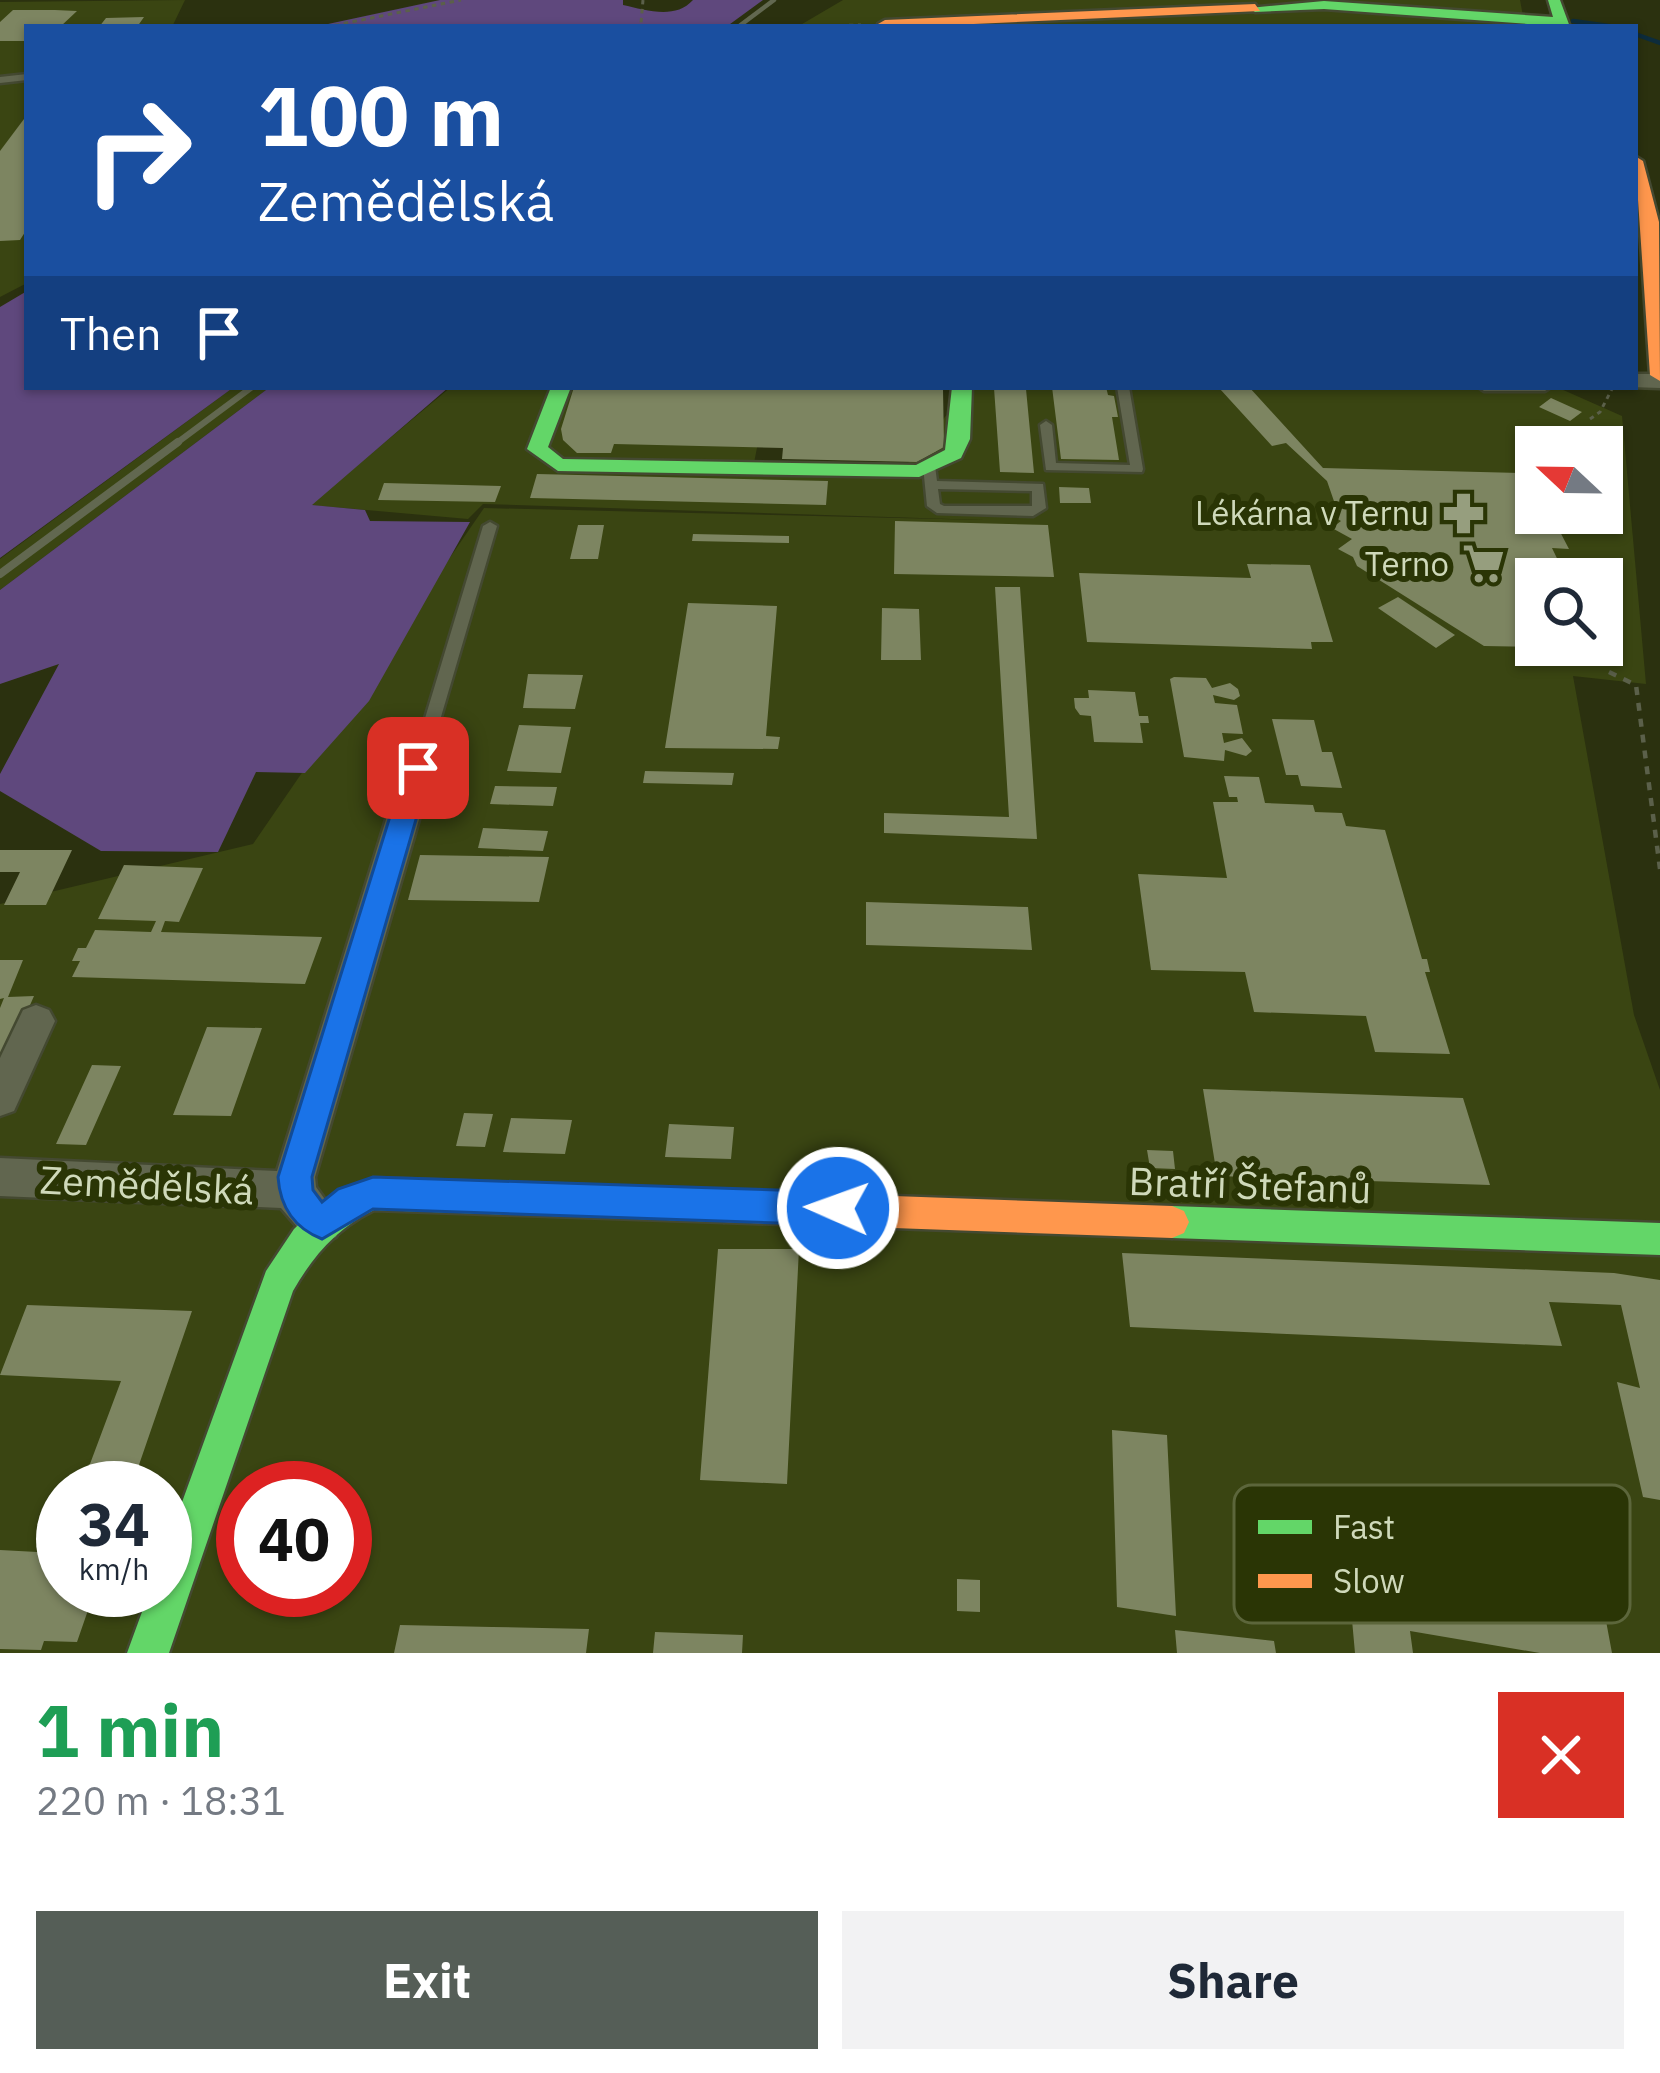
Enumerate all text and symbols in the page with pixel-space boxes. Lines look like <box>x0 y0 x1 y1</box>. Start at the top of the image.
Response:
text: 100 m <box>258 60 504 169</box>
icon: right <box>60 72 216 228</box>
text: Zemědělská <box>258 166 554 236</box>
icon: arrive <box>186 300 252 366</box>
text: Then <box>60 304 162 362</box>
north arrow <box>1515 426 1623 534</box>
map controls <box>1515 426 1623 666</box>
pharmacy icon: Lékárna v Ternu <box>1440 490 1486 536</box>
place label: Lékárna v Ternu <box>1195 491 1429 534</box>
supermarket icon: Terno <box>1460 541 1506 587</box>
place label: Terno <box>1365 542 1449 585</box>
button: search <box>1515 558 1623 666</box>
pin <box>367 717 469 819</box>
icon: arrive <box>385 735 451 801</box>
position arrow <box>775 1145 901 1271</box>
street label: Zemědělská <box>39 1153 255 1216</box>
street label: Bratří Štefanů <box>1128 1155 1372 1214</box>
speed limit sign: 40 <box>216 1461 372 1617</box>
text: 34 <box>78 1484 150 1563</box>
legend <box>1234 1485 1630 1623</box>
text: Fast <box>1333 1505 1395 1548</box>
text: km/h <box>79 1549 149 1588</box>
text: Slow <box>1333 1559 1405 1602</box>
text: 1 min <box>36 1683 224 1777</box>
button: close <box>1498 1692 1624 1818</box>
text: 220 m · 18:31 <box>36 1775 286 1826</box>
button: Exit <box>36 1911 818 2049</box>
button: Share <box>842 1911 1624 2049</box>

